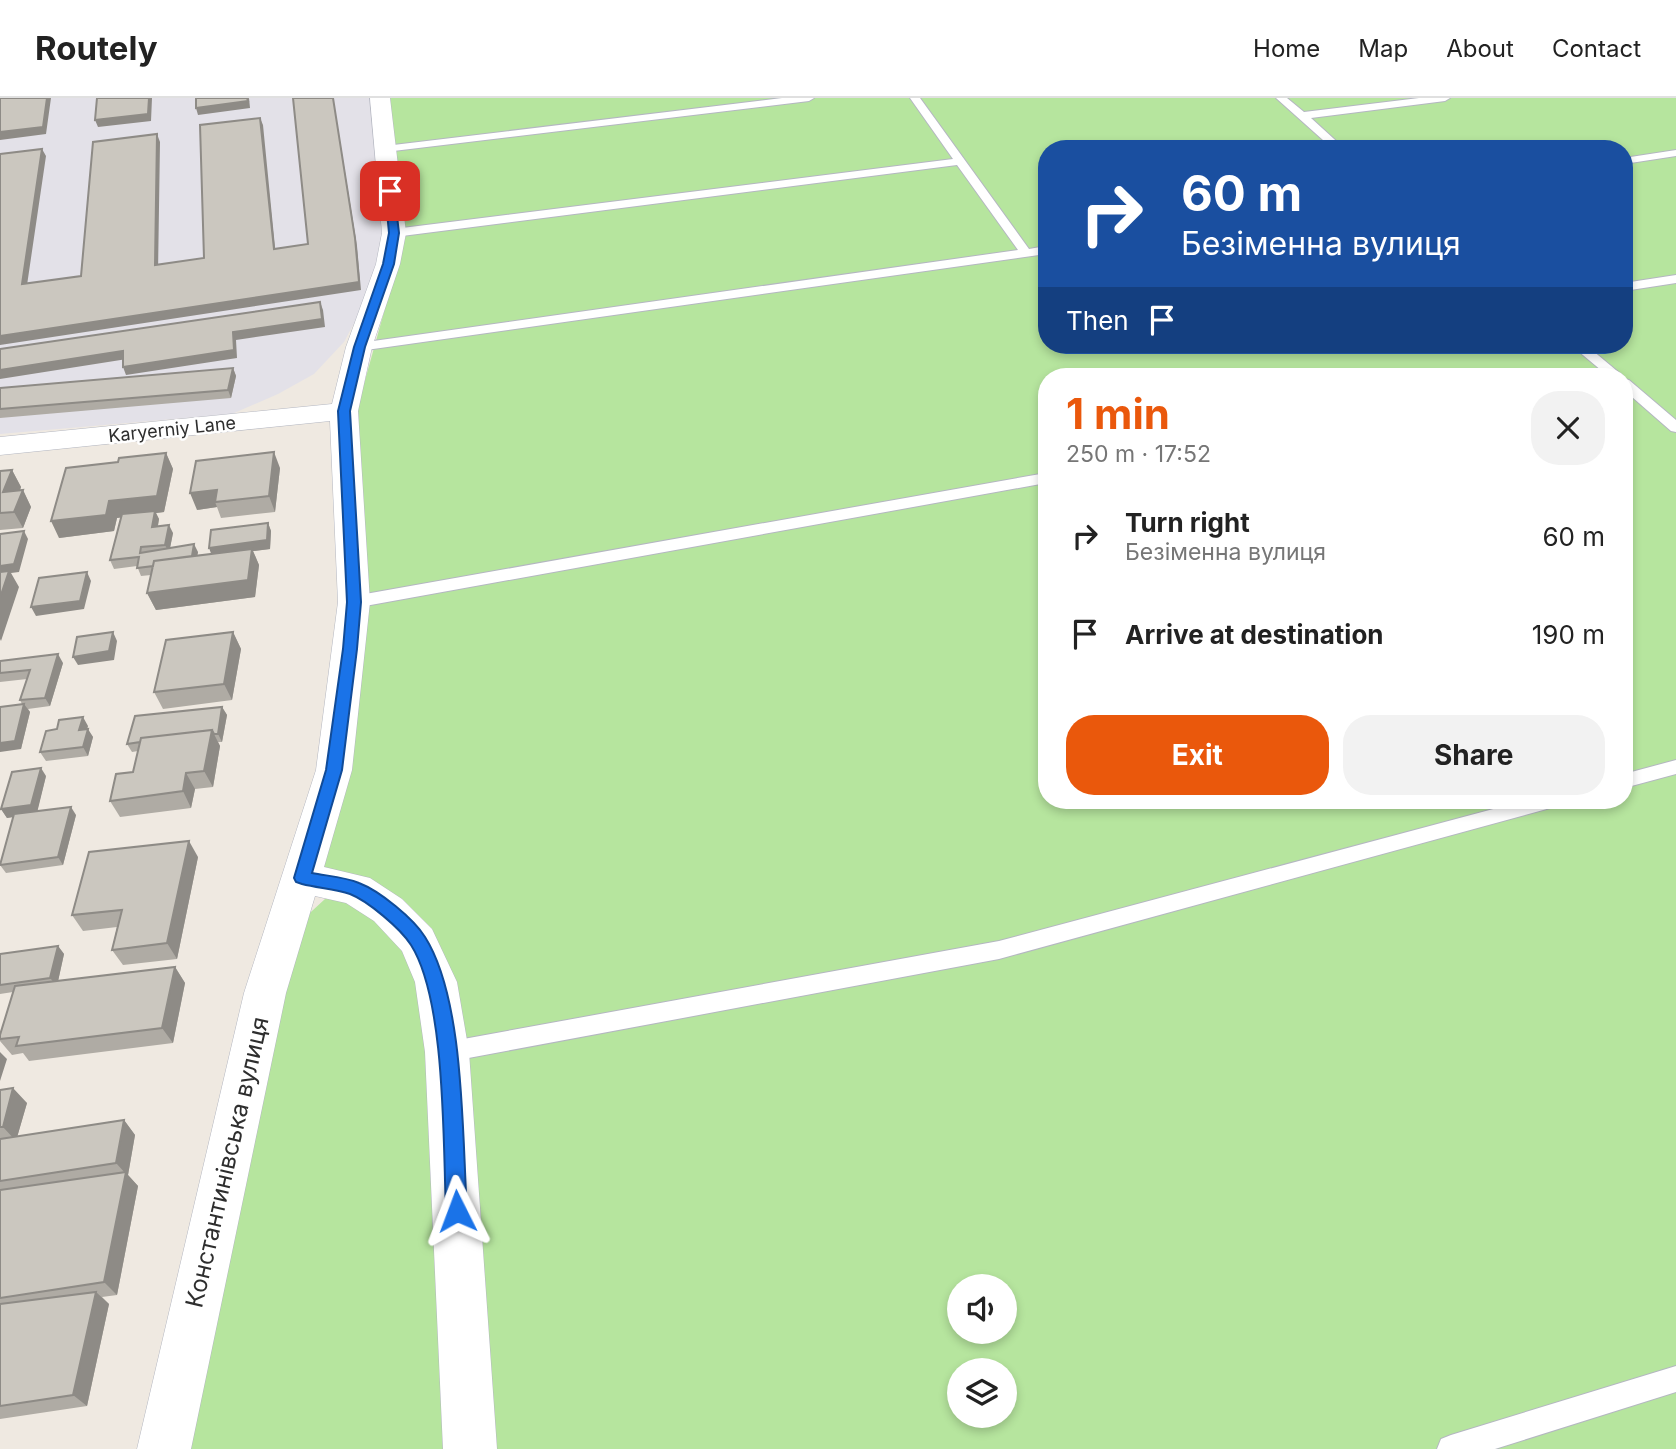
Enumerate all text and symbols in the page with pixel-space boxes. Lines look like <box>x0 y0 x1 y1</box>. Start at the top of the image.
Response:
text: Routely <box>35 28 158 68</box>
text: Home <box>1253 34 1320 63</box>
text: Map <box>1358 34 1408 63</box>
text: About <box>1446 34 1514 63</box>
text: Contact <box>1552 34 1641 63</box>
pin <box>360 161 420 221</box>
text: 60 m <box>1181 164 1302 223</box>
icon: right <box>1066 168 1157 259</box>
icon: arrive <box>371 172 409 210</box>
text: Безіменна вулиця <box>1181 224 1461 263</box>
icon: arrive <box>1143 301 1181 339</box>
text: Then <box>1066 305 1129 336</box>
text: 1 min <box>1066 388 1170 439</box>
button: close <box>1531 391 1605 465</box>
street label: Karyerniy Lane <box>107 412 237 446</box>
text: 250 m · 17:52 <box>1066 440 1211 468</box>
text: Turn right <box>1125 507 1250 538</box>
icon: right <box>1066 517 1104 555</box>
text: 60 m <box>1542 521 1605 552</box>
text: Безіменна вулиця <box>1125 538 1326 566</box>
icon: arrive <box>1066 615 1104 653</box>
text: Arrive at destination <box>1125 619 1384 650</box>
text: 190 m <box>1532 619 1605 650</box>
button: Exit <box>1066 715 1329 795</box>
button: Share <box>1343 715 1605 795</box>
street label: Константинівська вулиця <box>179 1014 275 1310</box>
position arrow <box>420 1174 494 1248</box>
map controls <box>947 1274 1017 1428</box>
button: sound <box>947 1274 1017 1344</box>
button: layers <box>947 1358 1017 1428</box>

